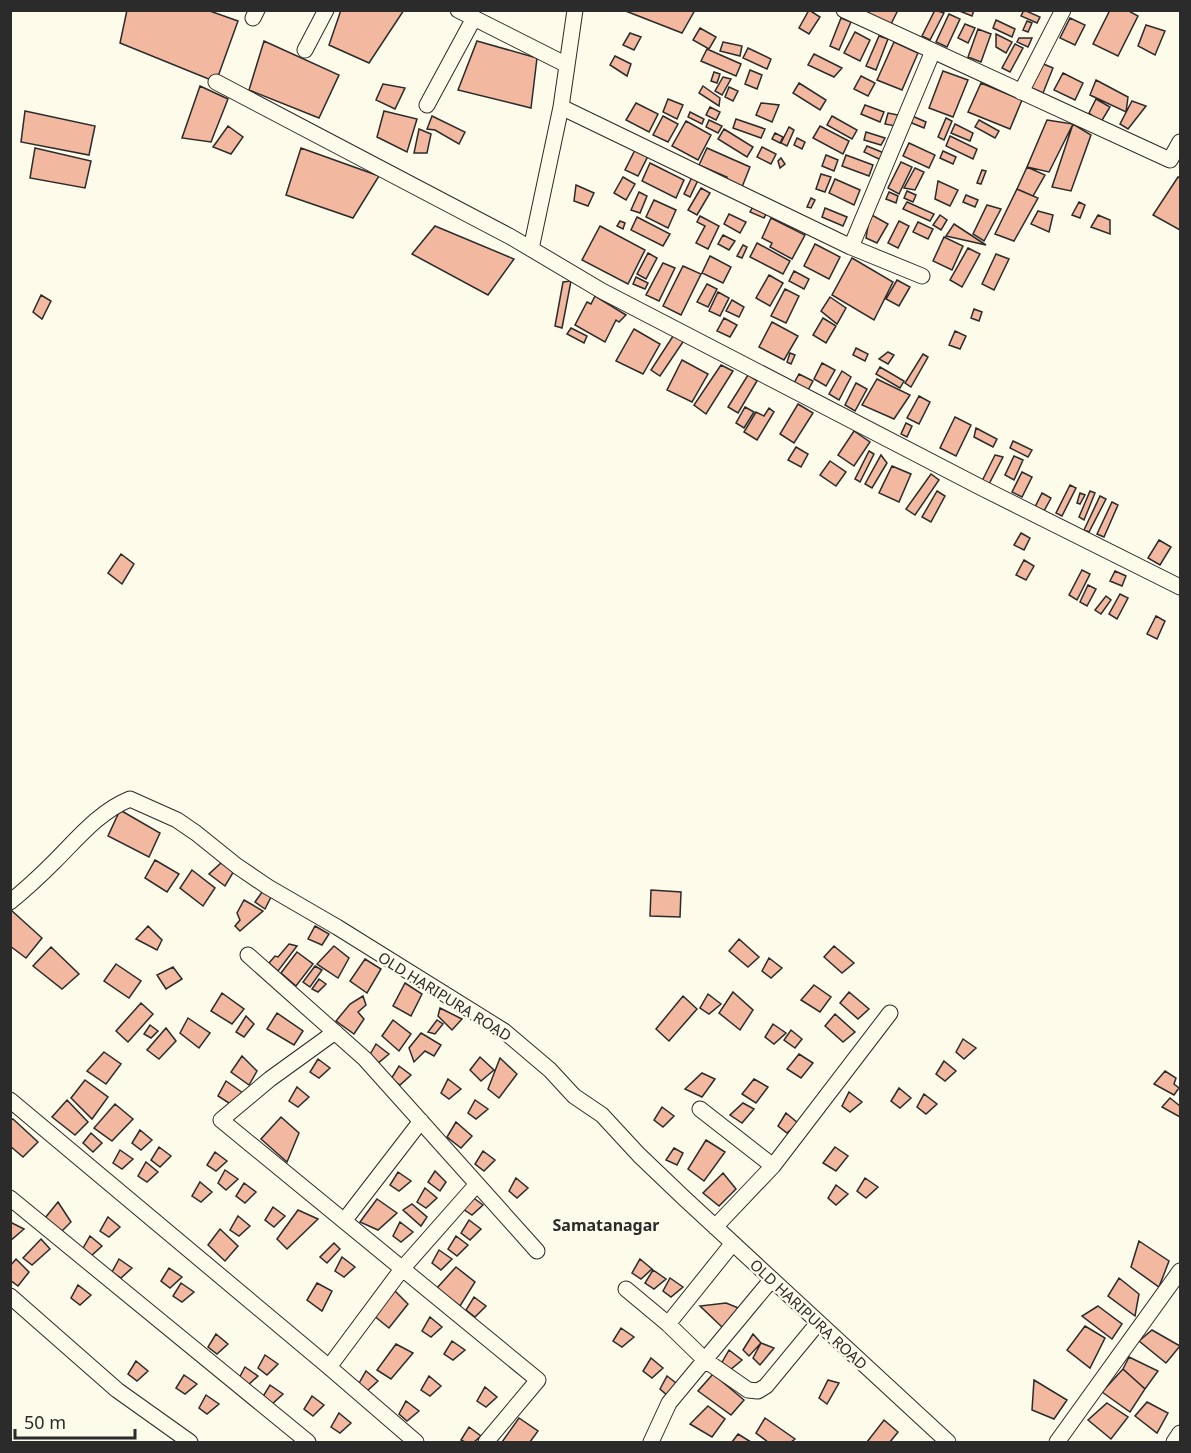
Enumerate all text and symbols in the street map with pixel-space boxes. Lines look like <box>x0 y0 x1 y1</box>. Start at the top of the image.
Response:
street label: OLD HARIPURA ROAD <box>375 947 515 1045</box>
district label: Samatanagar <box>553 1214 659 1236</box>
street label: OLD HARIPURA ROAD <box>746 1254 872 1374</box>
scale bar <box>15 1402 135 1440</box>
text: 50 m <box>24 1410 66 1434</box>

